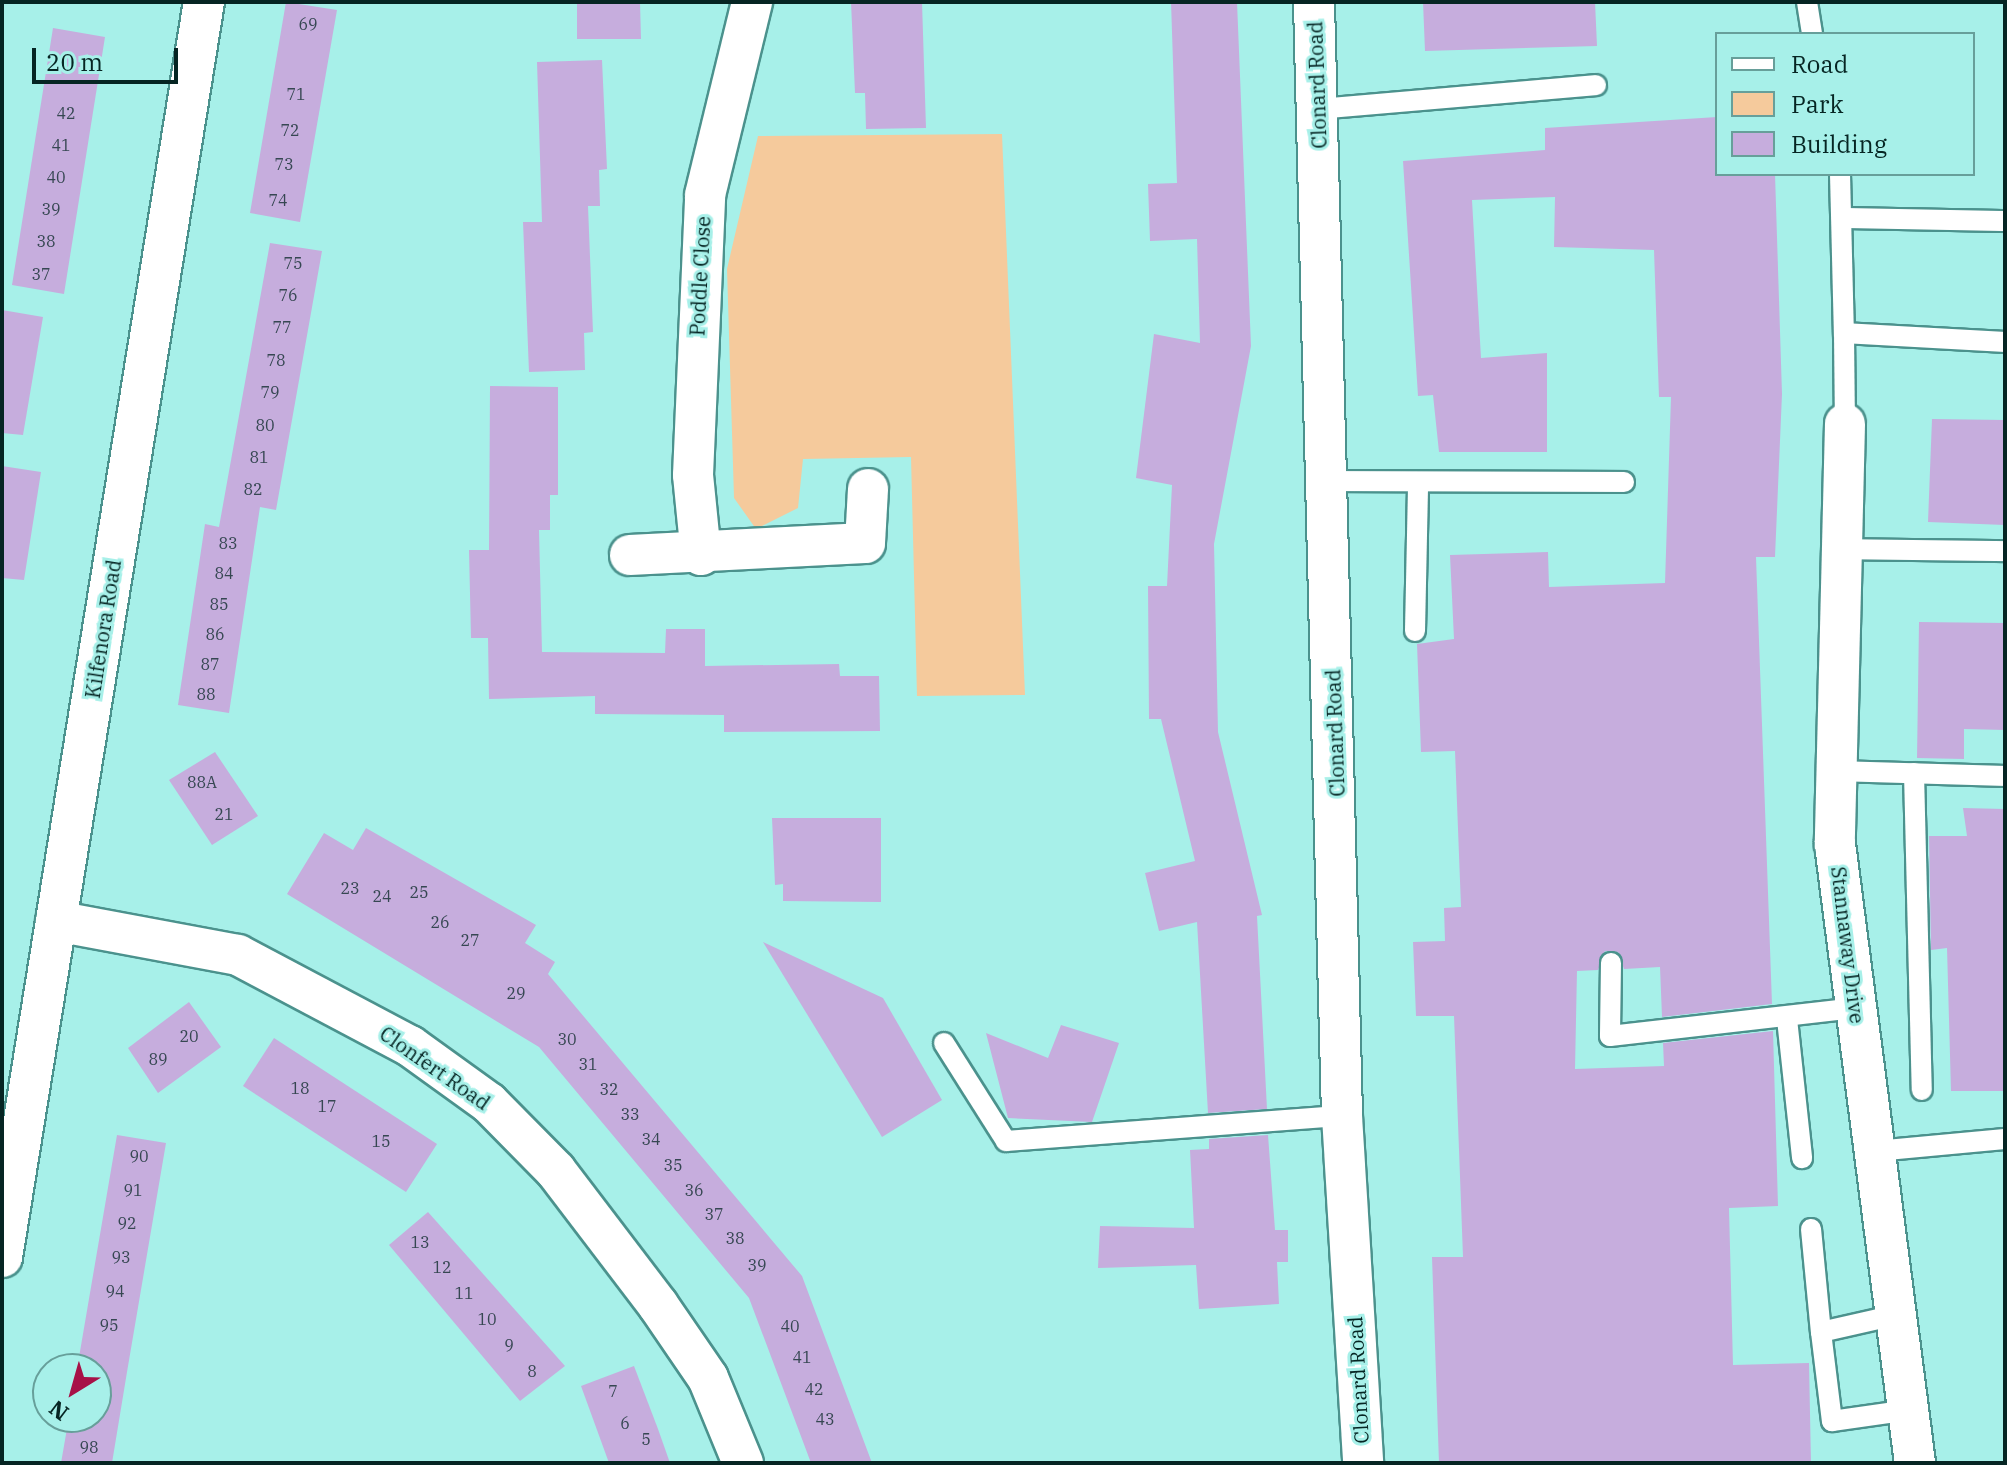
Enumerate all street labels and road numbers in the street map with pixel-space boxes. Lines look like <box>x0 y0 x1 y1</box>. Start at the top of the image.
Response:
street label: Clonard Road <box>1303 21 1331 149</box>
street label: Poddle Close <box>685 215 715 337</box>
street label: Kilfenora Road <box>80 558 126 700</box>
street label: Clonard Road <box>1321 669 1349 797</box>
street label: Stannaway Drive <box>1826 865 1870 1025</box>
street label: Clonfert Road <box>375 1021 495 1115</box>
street label: Clonard Road <box>1343 1316 1373 1444</box>

